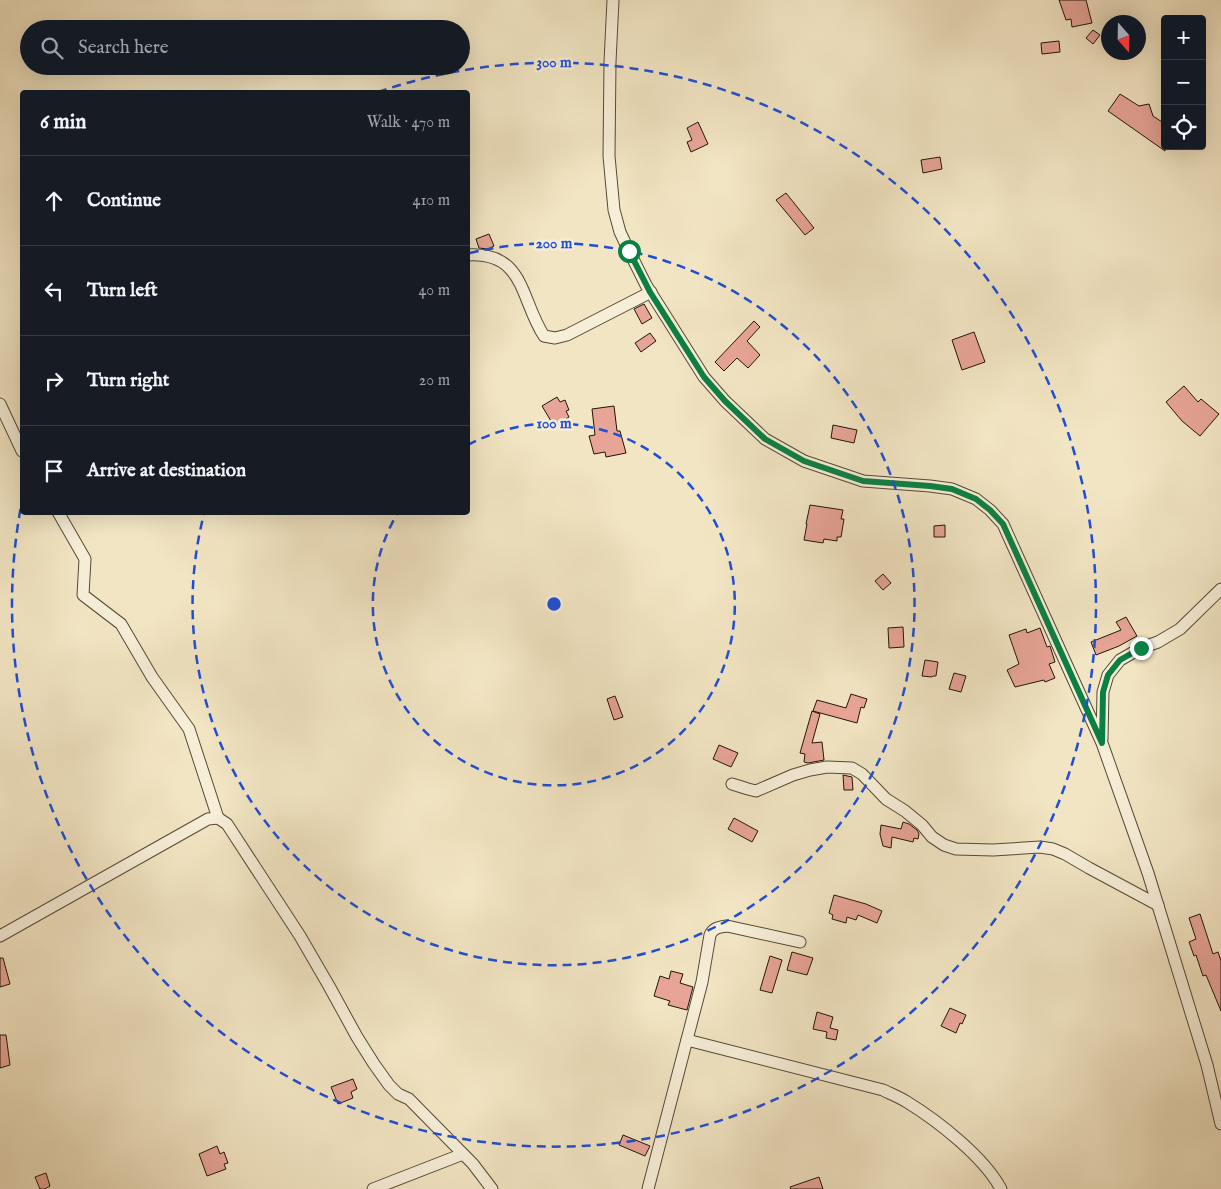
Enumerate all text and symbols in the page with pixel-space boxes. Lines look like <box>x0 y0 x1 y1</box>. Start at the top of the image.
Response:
north arrow <box>1101 15 1146 60</box>
map controls <box>1161 15 1206 150</box>
button: + <box>1161 15 1206 60</box>
search box <box>20 20 470 75</box>
icon: search <box>38 34 66 62</box>
text: Search here <box>78 36 169 60</box>
text: 300 m <box>536 53 572 72</box>
button: − <box>1161 60 1206 105</box>
button: locate <box>1161 105 1206 150</box>
text: 6 min <box>40 109 86 136</box>
text: Walk · 470 m <box>367 113 450 133</box>
icon: ahead <box>40 187 68 215</box>
text: Continue <box>87 189 161 213</box>
text: 410 m <box>413 191 450 211</box>
text: 200 m <box>536 234 573 253</box>
route start <box>618 240 641 263</box>
icon: left <box>40 277 68 305</box>
text: Turn left <box>87 279 158 303</box>
text: 40 m <box>418 281 450 301</box>
icon: right <box>40 367 68 395</box>
text: Turn right <box>87 369 169 393</box>
text: 20 m <box>419 371 450 391</box>
text: 100 m <box>536 414 572 433</box>
icon: arrive <box>40 457 68 485</box>
text: Arrive at destination <box>87 459 246 483</box>
centre of rings <box>545 595 563 613</box>
route end <box>1130 637 1153 660</box>

